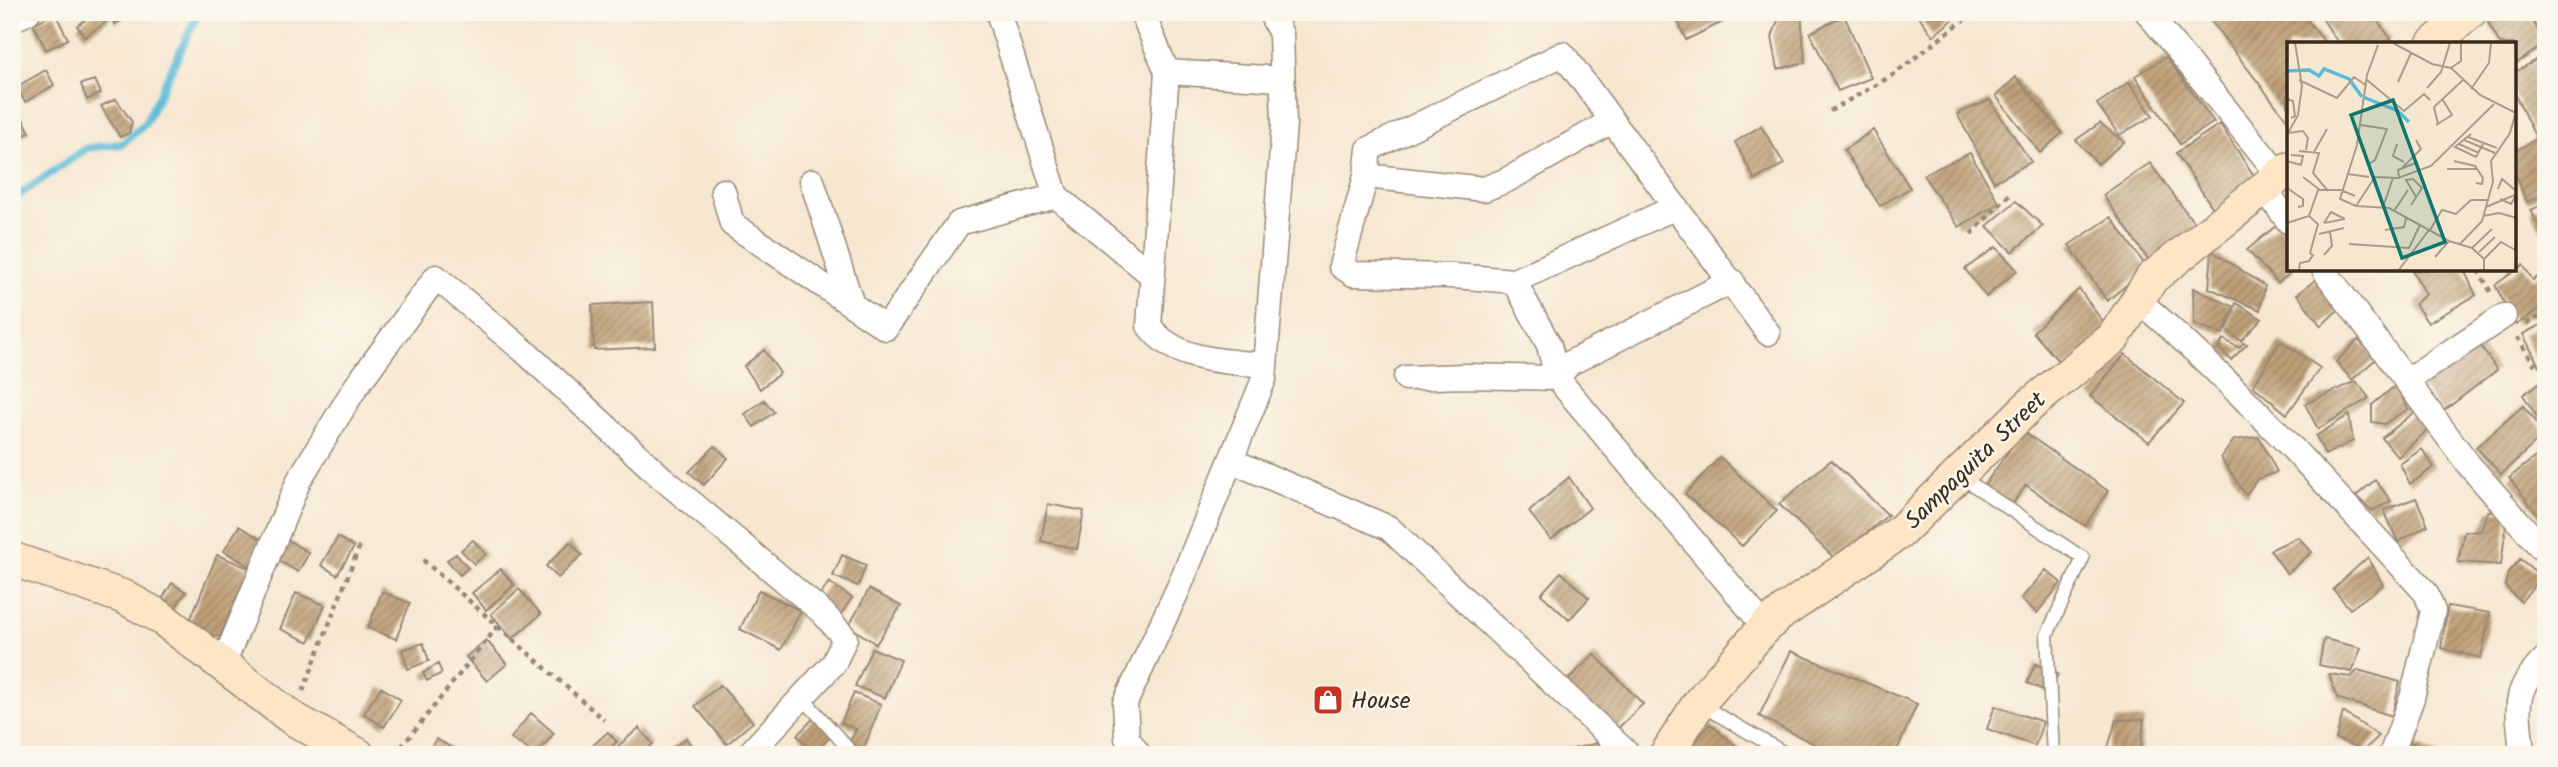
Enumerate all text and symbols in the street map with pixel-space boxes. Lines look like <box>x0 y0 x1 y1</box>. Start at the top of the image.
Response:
inset map <box>2287 42 2516 271</box>
street label: Sampaguita Street <box>1896 382 2057 540</box>
place label: House <box>1351 682 1411 721</box>
shop icon: House <box>1311 683 1345 717</box>

